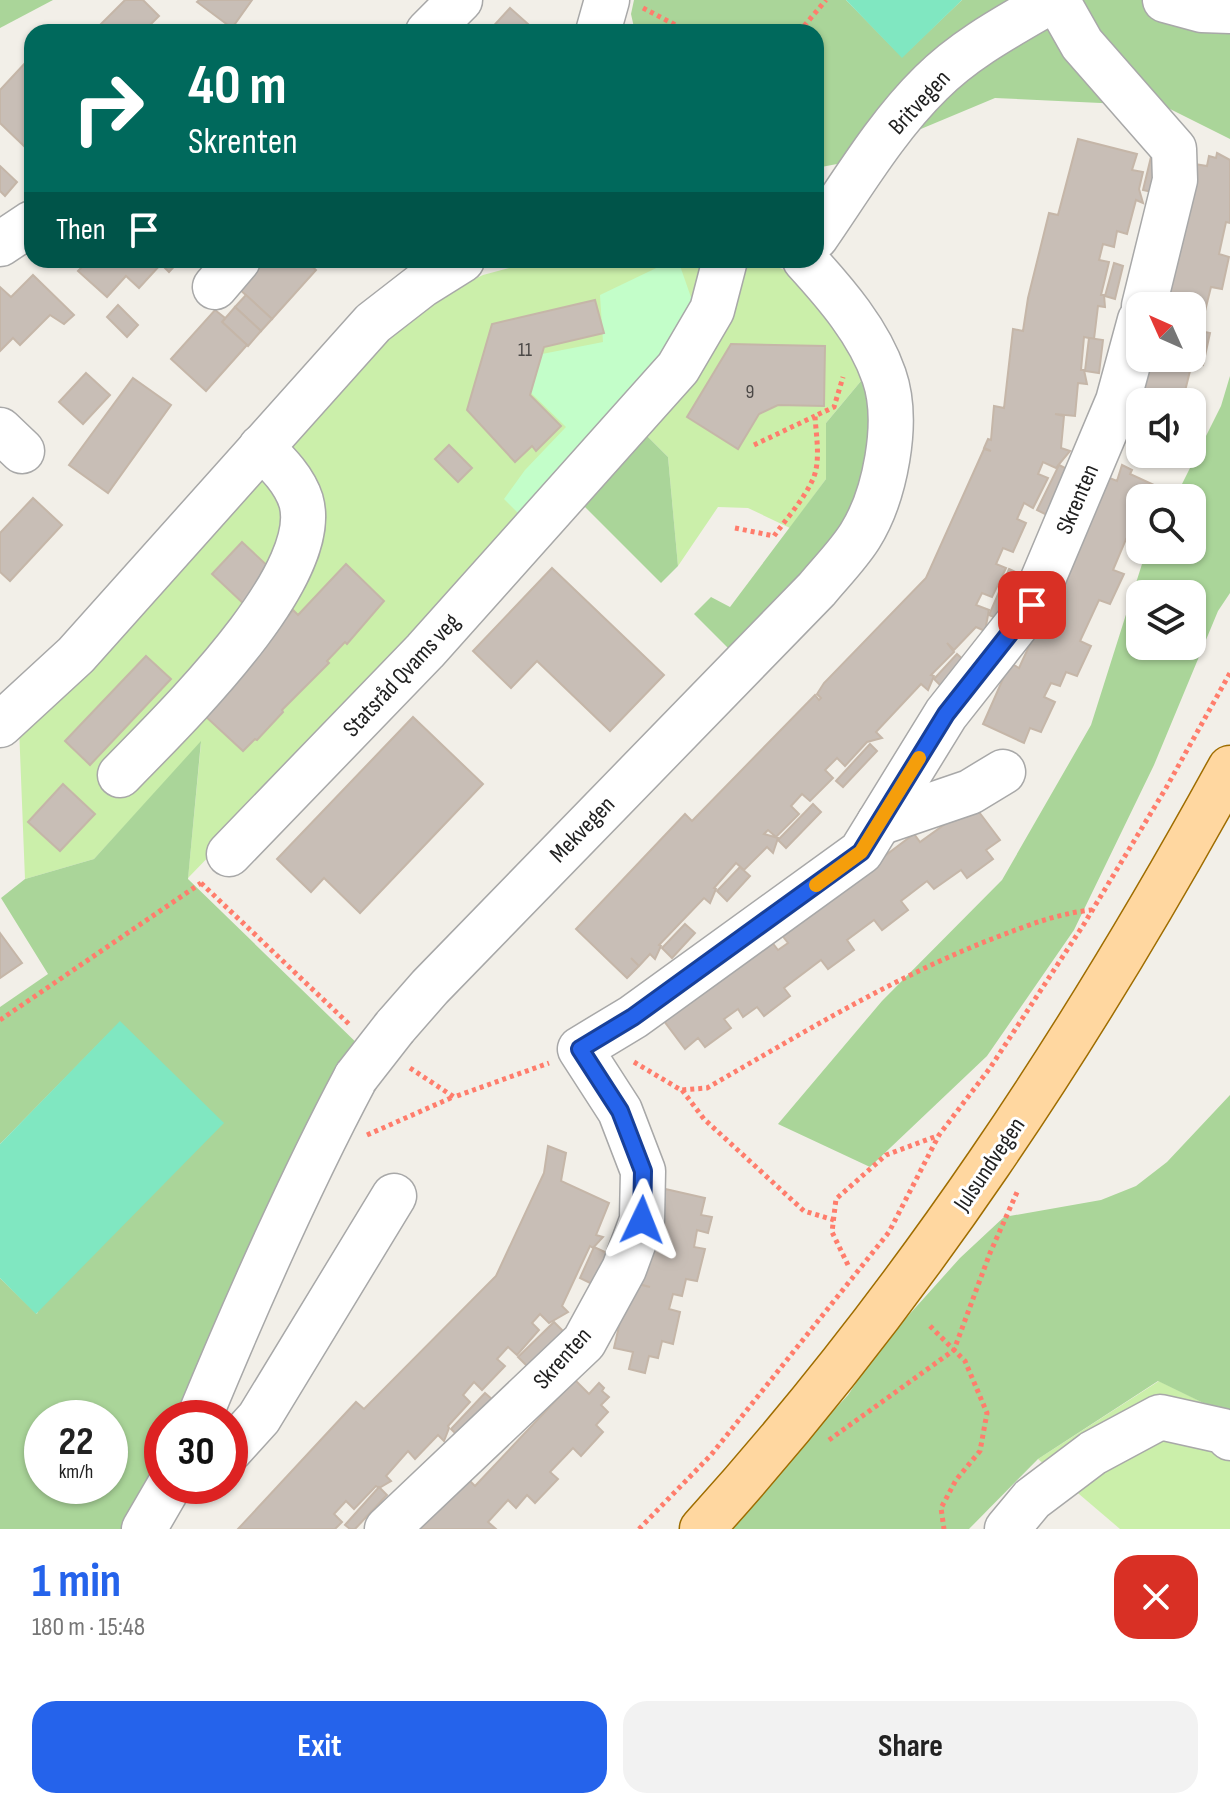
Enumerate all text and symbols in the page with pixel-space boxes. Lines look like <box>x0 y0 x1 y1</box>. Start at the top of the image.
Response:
text: 40 m <box>188 53 287 120</box>
icon: right <box>56 56 160 160</box>
street label: Britvegen <box>882 64 956 141</box>
text: Skrenten <box>188 121 298 164</box>
icon: arrive <box>122 208 166 252</box>
text: Then <box>56 212 106 248</box>
north arrow <box>1126 292 1206 372</box>
map controls <box>1126 292 1206 660</box>
house number: 11 <box>518 338 532 362</box>
house number: 9 <box>746 380 754 404</box>
button: sound <box>1126 388 1206 468</box>
street label: Skrenten <box>1050 460 1105 539</box>
button: search <box>1126 484 1206 564</box>
pin <box>998 571 1066 639</box>
button: layers <box>1126 580 1206 660</box>
icon: arrive <box>1010 583 1054 627</box>
street label: Statsråd Qvams veg <box>337 608 466 743</box>
street label: Mekvegen <box>544 790 621 869</box>
street label: Julsundvegen <box>947 1112 1031 1217</box>
position arrow <box>600 1178 684 1262</box>
street label: Skrenten <box>527 1321 598 1395</box>
speed limit sign: 30 <box>144 1400 248 1504</box>
text: 22 <box>58 1418 94 1466</box>
text: km/h <box>59 1460 93 1484</box>
text: 1 min <box>32 1553 121 1610</box>
button: close <box>1114 1555 1198 1639</box>
text: 180 m · 15:48 <box>32 1612 145 1643</box>
button: Exit <box>32 1701 607 1793</box>
button: Share <box>623 1701 1198 1793</box>

